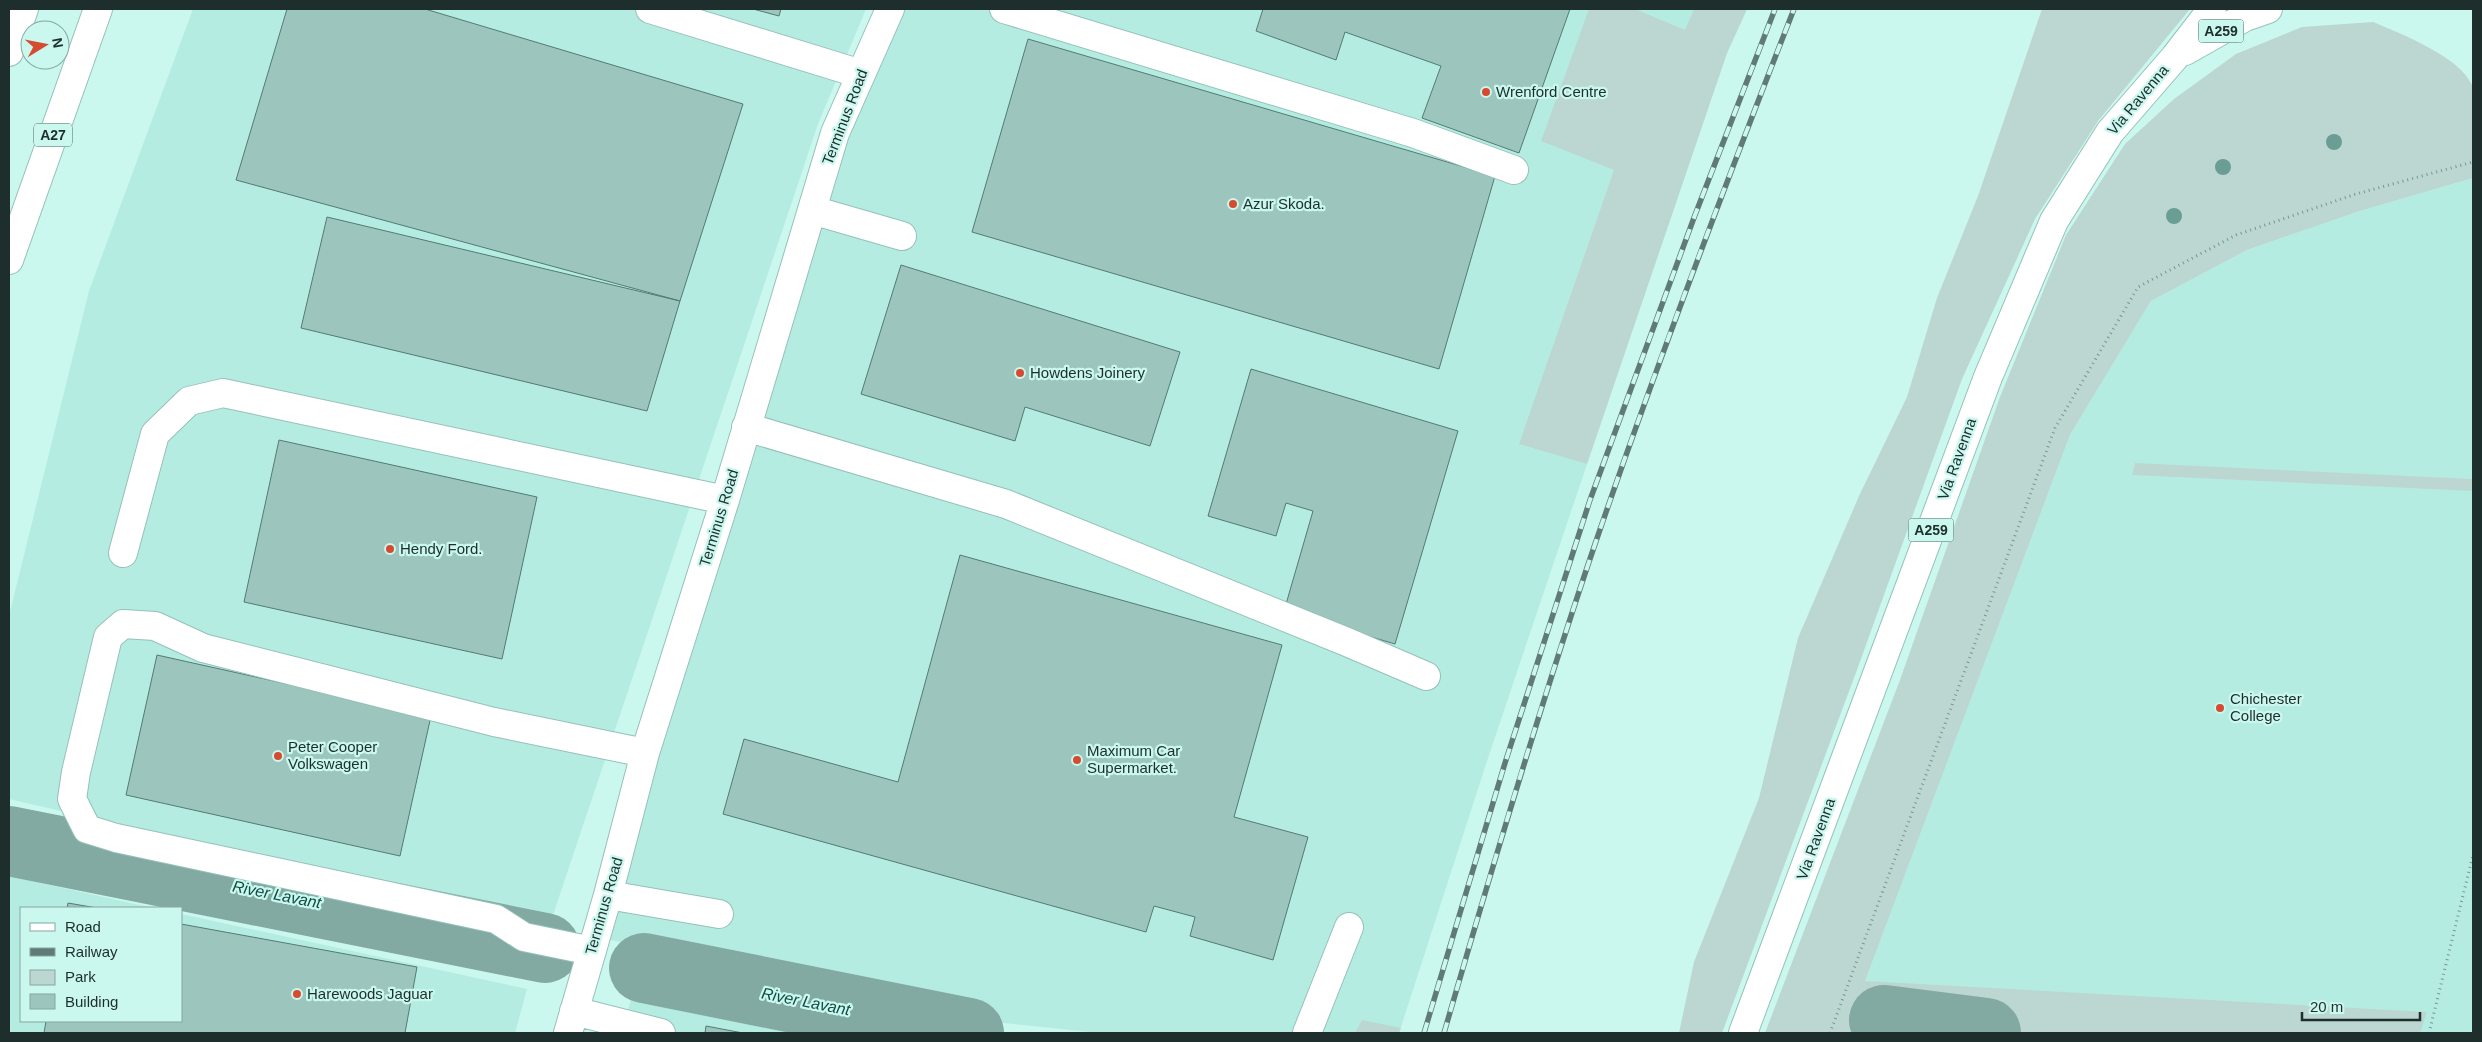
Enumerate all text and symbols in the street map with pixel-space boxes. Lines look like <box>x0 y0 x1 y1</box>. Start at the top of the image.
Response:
north arrow <box>20 20 70 70</box>
road number: A259 <box>2198 20 2244 42</box>
text: N <box>49 36 67 49</box>
street label: Via Ravenna <box>2104 61 2172 138</box>
street label: Terminus Road <box>819 67 871 167</box>
place label: Wrenford Centre <box>1496 83 1607 100</box>
marker: Wrenford Centre <box>1480 86 1492 98</box>
road number: A27 <box>34 124 72 146</box>
place label: Azur Skoda. <box>1243 195 1325 212</box>
marker: Azur Skoda. <box>1227 198 1239 210</box>
place label: Howdens Joinery <box>1030 364 1146 381</box>
marker: Howdens Joinery <box>1014 367 1026 379</box>
street label: Via Ravenna <box>1934 415 1979 502</box>
street label: Terminus Road <box>696 467 741 569</box>
road number: A259 <box>1908 518 1954 542</box>
place label: Hendy Ford. <box>400 540 483 557</box>
marker: Hendy Ford. <box>384 543 396 555</box>
place label: Chichester College <box>2230 690 2302 724</box>
marker: Chichester College <box>2214 702 2226 714</box>
place label: Peter Cooper Volkswagen <box>288 738 377 772</box>
place label: Maximum Car Supermarket. <box>1087 742 1180 776</box>
marker: Peter Cooper Volkswagen <box>272 750 284 762</box>
marker: Maximum Car Supermarket. <box>1071 754 1083 766</box>
street label: Via Ravenna <box>1793 795 1838 882</box>
street label: Terminus Road <box>581 855 626 957</box>
water label: River Lavant <box>231 878 323 912</box>
legend <box>20 907 182 1022</box>
text: Road <box>65 918 101 935</box>
text: Railway <box>65 943 118 960</box>
text: Park <box>65 968 96 985</box>
place label: Harewoods Jaguar <box>307 985 433 1002</box>
water label: River Lavant <box>760 985 852 1019</box>
marker: Harewoods Jaguar <box>291 988 303 1000</box>
scale bar <box>2302 990 2420 1022</box>
text: Building <box>65 993 118 1010</box>
text: 20 m <box>2310 998 2343 1015</box>

